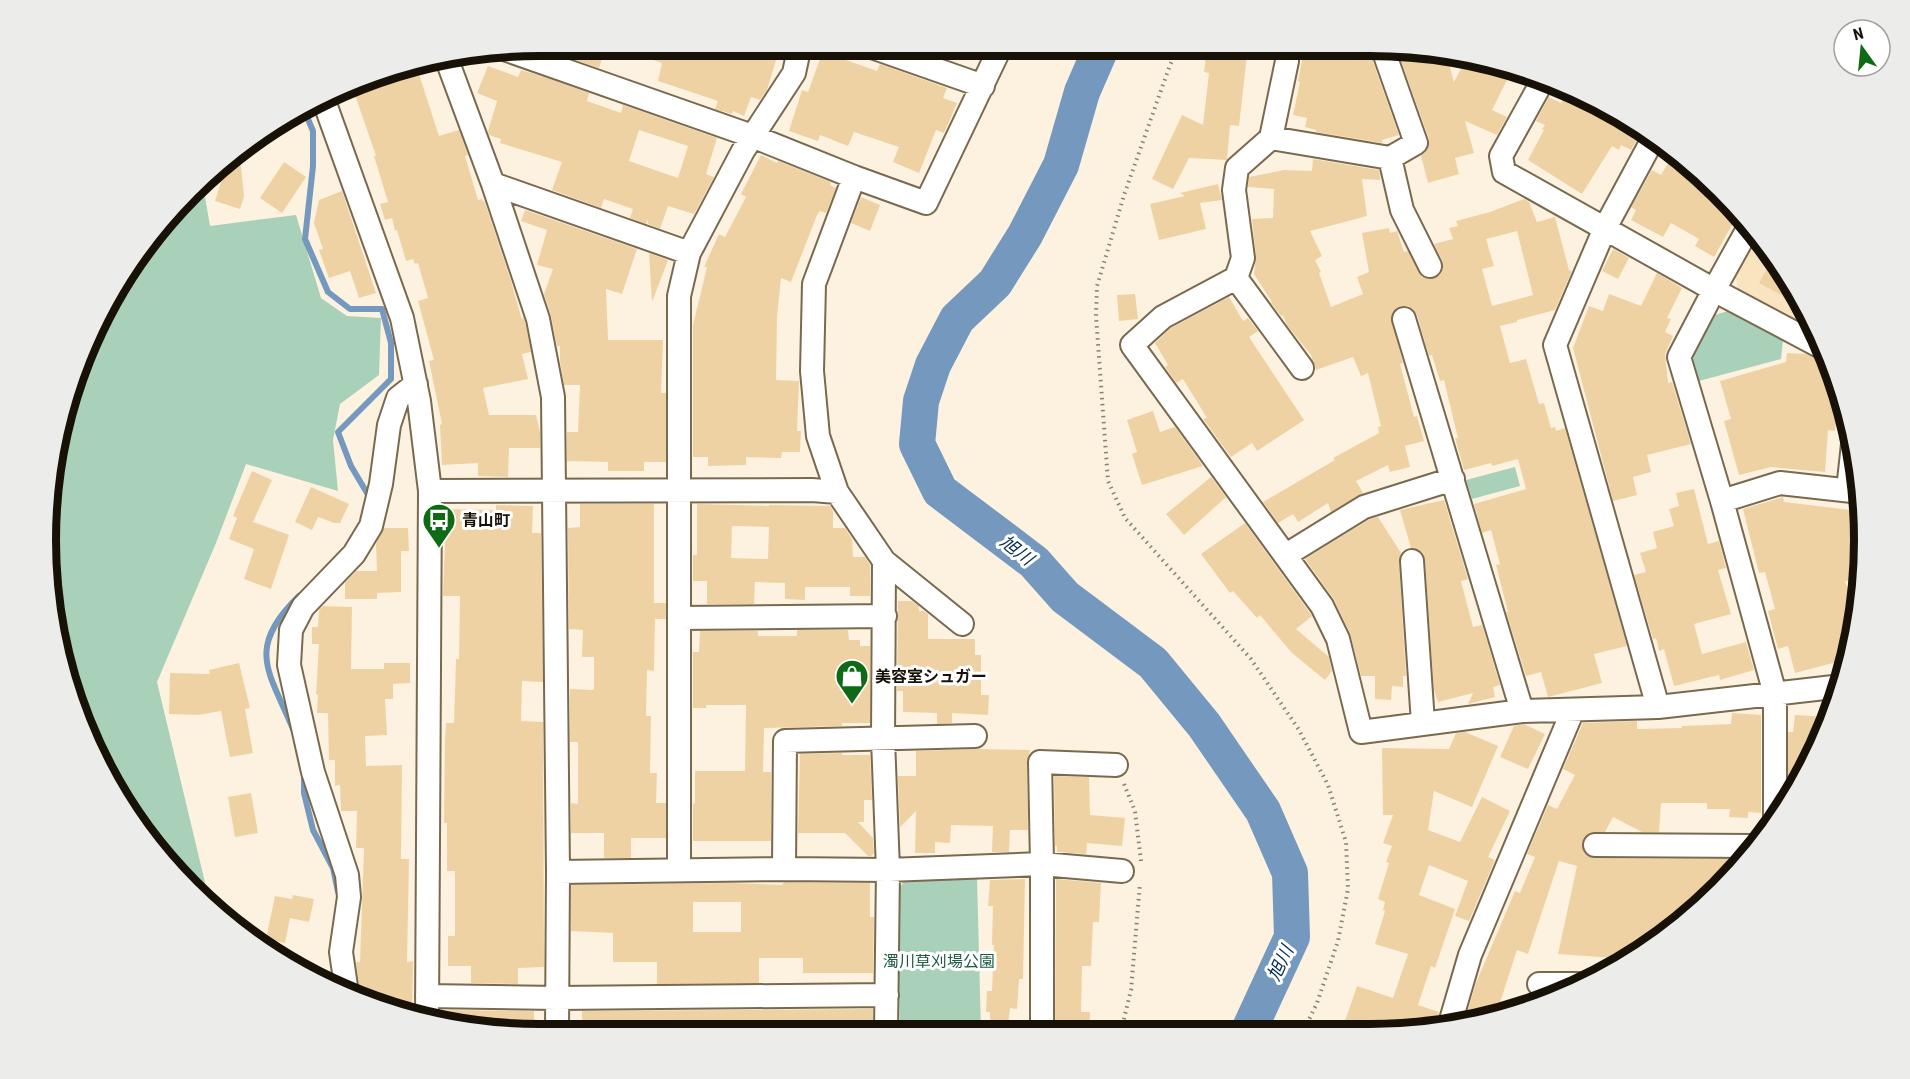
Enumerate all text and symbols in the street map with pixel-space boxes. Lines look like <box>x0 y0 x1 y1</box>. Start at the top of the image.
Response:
north arrow <box>1832 18 1892 78</box>
text: N <box>1851 24 1865 44</box>
bus stop icon: 青山町 <box>421 502 457 549</box>
place label: 青山町 <box>462 511 510 530</box>
water label: 旭川 <box>996 531 1039 571</box>
shop icon: 美容室シュガー <box>834 658 870 705</box>
place label: 美容室シュガー <box>875 667 987 686</box>
water label: 旭川 <box>1263 940 1298 984</box>
park label: 濁川草刈場公園 <box>883 952 995 971</box>

